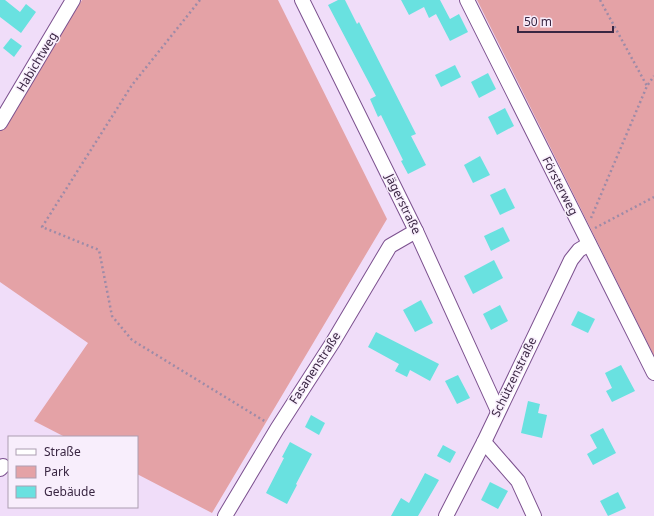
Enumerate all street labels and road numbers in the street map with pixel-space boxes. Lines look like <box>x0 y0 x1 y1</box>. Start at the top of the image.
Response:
street label: Habichtweg <box>12 29 61 95</box>
street label: Försterweg <box>538 153 583 218</box>
street label: Jägerstraße <box>381 170 425 237</box>
street label: Fasanenstraße <box>285 328 344 407</box>
street label: Schützenstraße <box>487 334 540 420</box>

